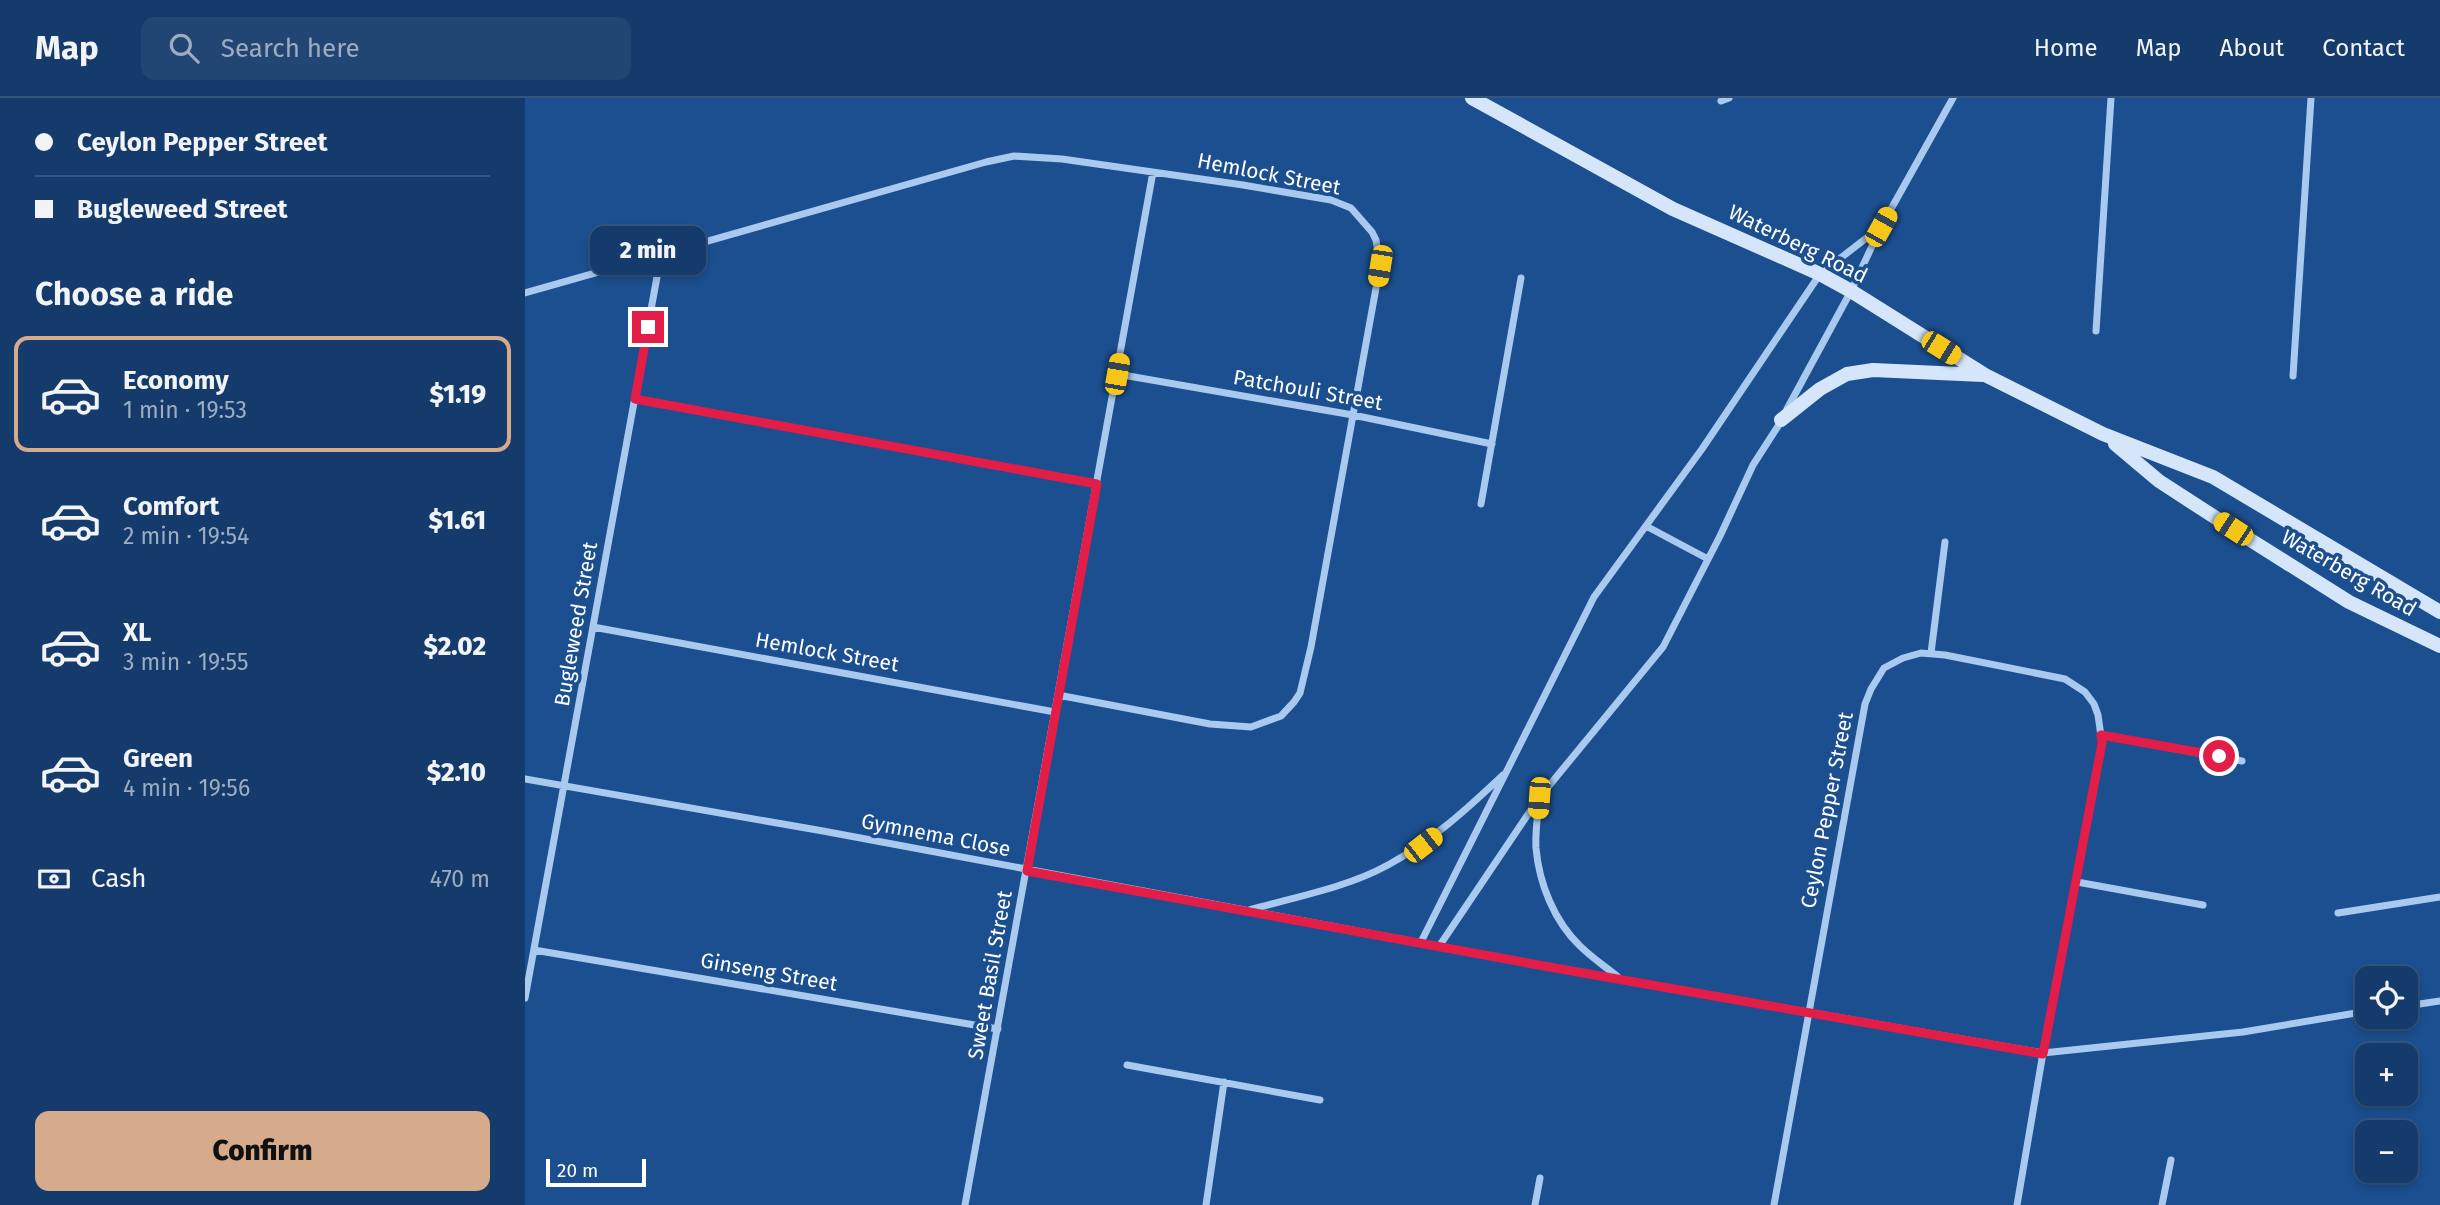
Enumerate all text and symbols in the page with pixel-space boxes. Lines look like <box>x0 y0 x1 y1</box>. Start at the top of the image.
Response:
search box <box>141 17 631 80</box>
text: Map <box>35 28 99 68</box>
icon: search <box>165 29 203 67</box>
text: Search here <box>221 33 360 64</box>
text: Home <box>2034 34 2098 62</box>
text: Map <box>2136 34 2182 62</box>
text: About <box>2220 34 2284 62</box>
text: Contact <box>2322 34 2405 62</box>
text: Ceylon Pepper Street <box>77 127 327 158</box>
street label: Hemlock Street <box>1195 147 1343 201</box>
text: Bugleweed Street <box>77 194 287 225</box>
street label: Waterberg Road <box>1724 199 1872 289</box>
car <box>1862 204 1901 250</box>
callout: 2 min <box>590 226 706 274</box>
text: 2 min <box>620 236 676 264</box>
car <box>1367 244 1394 288</box>
text: Choose a ride <box>35 275 233 313</box>
route end <box>632 311 664 343</box>
car <box>1918 328 1965 368</box>
car <box>1104 351 1131 397</box>
icon: car <box>39 363 102 426</box>
street label: Patchouli Street <box>1231 364 1385 416</box>
text: Economy <box>123 365 229 396</box>
text: $1.19 <box>429 379 486 410</box>
text: 1 min · 19:53 <box>123 396 247 424</box>
icon: car <box>39 489 102 552</box>
text: Comfort <box>123 491 219 522</box>
text: $1.61 <box>429 505 486 536</box>
car <box>2210 509 2257 549</box>
text: 2 min · 19:54 <box>123 522 249 550</box>
street label: Waterberg Road <box>2277 524 2421 622</box>
street label: Bugleweed Street <box>549 539 603 708</box>
icon: car <box>39 615 102 678</box>
text: XL <box>123 617 151 648</box>
street label: Hemlock Street <box>753 627 901 677</box>
text: $2.02 <box>424 631 486 662</box>
text: 3 min · 19:55 <box>123 648 249 676</box>
street label: Ceylon Pepper Street <box>1795 709 1859 910</box>
route start <box>2203 740 2235 772</box>
icon: car <box>39 741 102 804</box>
text: Green <box>123 743 193 774</box>
text: $2.10 <box>427 757 486 788</box>
text: 4 min · 19:56 <box>123 774 250 802</box>
car <box>1528 776 1551 820</box>
street label: Gymnema Close <box>859 808 1013 862</box>
car <box>1400 824 1447 866</box>
icon: cash <box>35 860 73 898</box>
text: Cash <box>91 863 147 894</box>
text: 470 m <box>430 865 490 893</box>
street label: Sweet Basil Street <box>962 888 1018 1061</box>
street label: Ginseng Street <box>699 947 840 997</box>
map controls <box>2355 966 2418 1183</box>
button: locate <box>2355 966 2418 1029</box>
button: + <box>2355 1043 2418 1106</box>
button: Confirm <box>35 1111 490 1191</box>
button: − <box>2355 1120 2418 1183</box>
scale bar <box>546 1156 646 1188</box>
text: 20 m <box>557 1159 598 1182</box>

